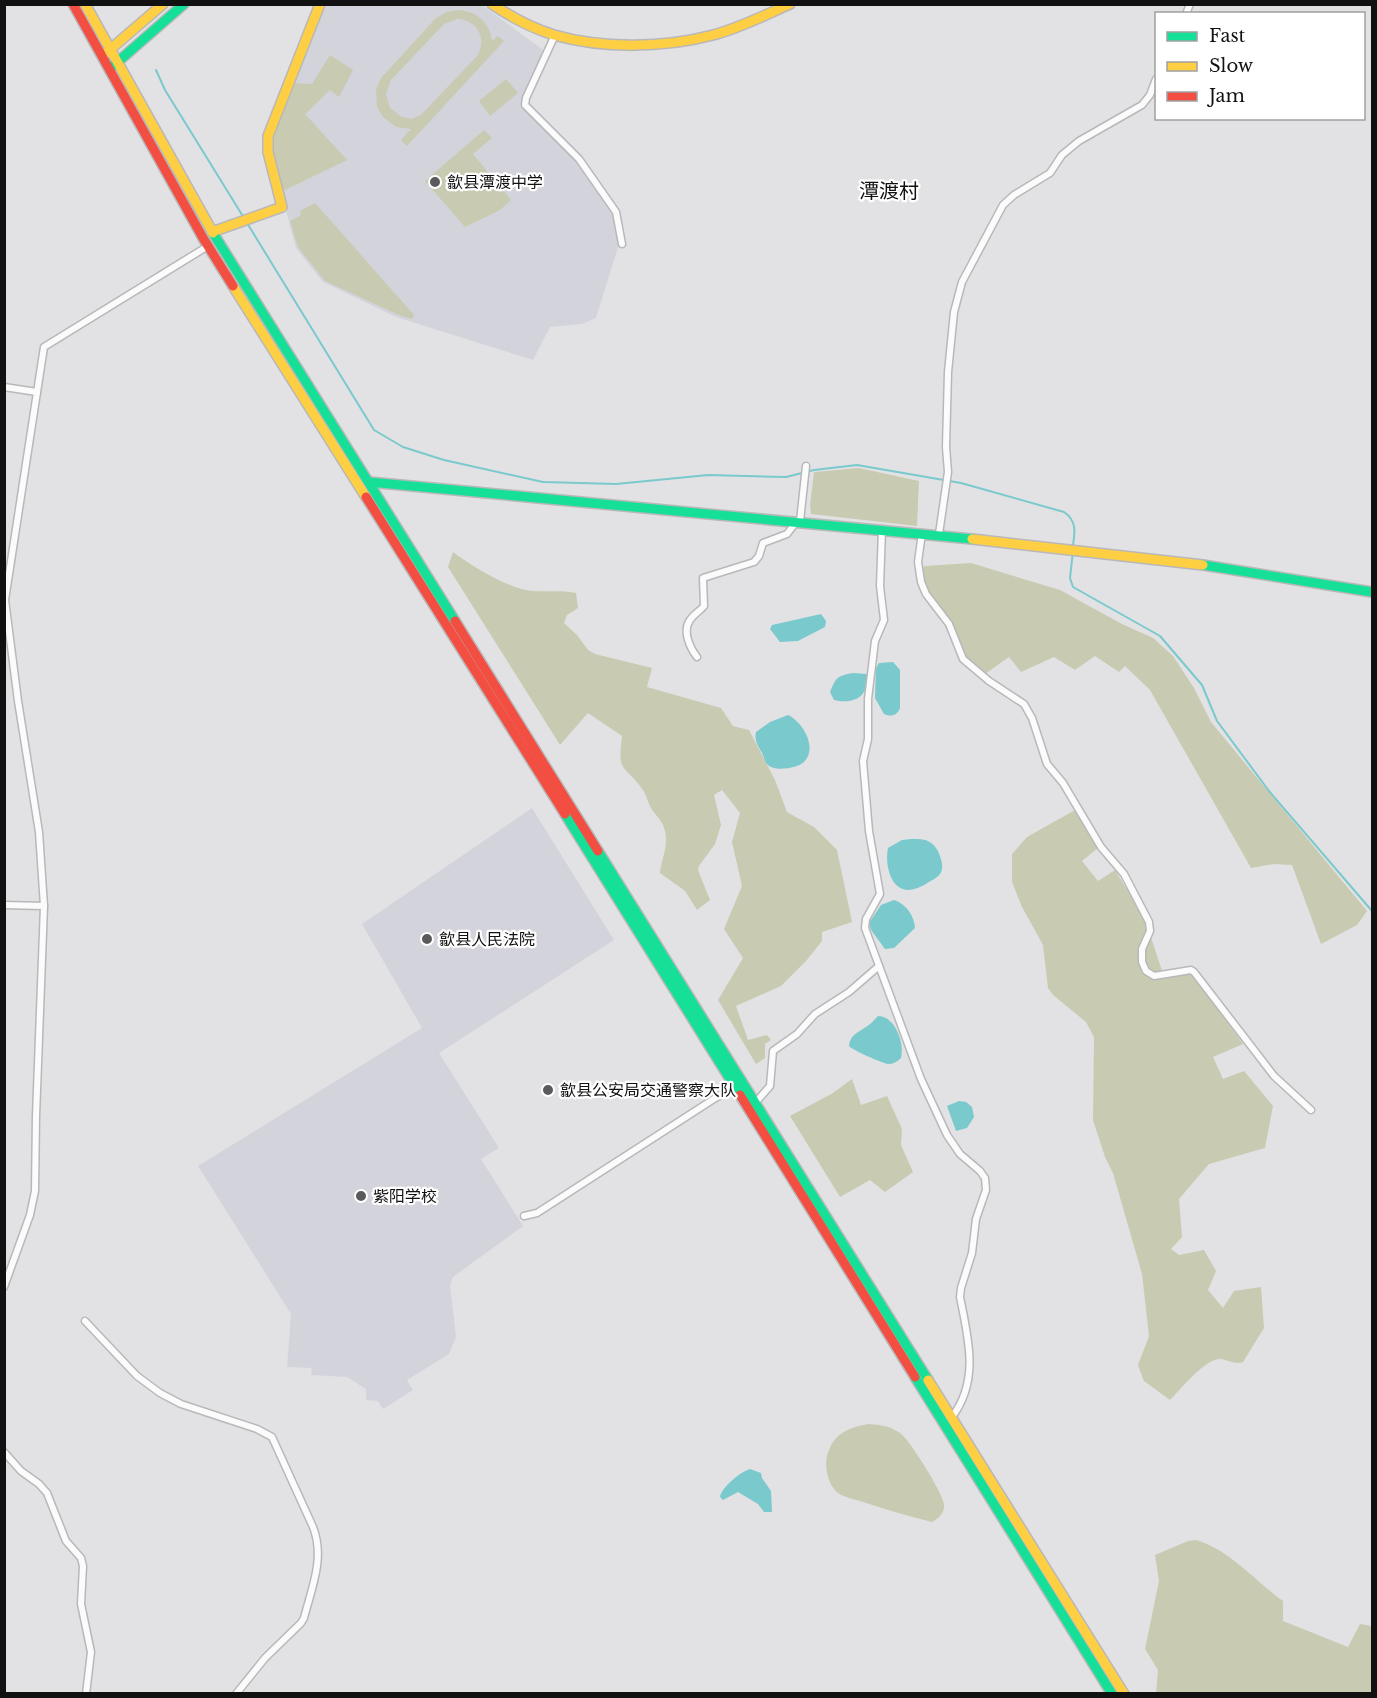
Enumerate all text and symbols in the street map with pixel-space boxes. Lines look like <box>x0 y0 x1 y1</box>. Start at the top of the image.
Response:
legend <box>1155 12 1365 120</box>
text: Fast <box>1209 25 1246 47</box>
text: Slow <box>1209 55 1254 77</box>
text: Jam <box>1207 85 1245 107</box>
place label: 歙县潭渡中学 <box>447 172 543 192</box>
marker: 歙县潭渡中学 <box>428 175 442 189</box>
district label: 潭渡村 <box>859 179 919 203</box>
place label: 歙县人民法院 <box>439 929 535 949</box>
marker: 歙县人民法院 <box>420 932 434 946</box>
place label: 歙县公安局交通警察大队 <box>560 1080 736 1100</box>
marker: 歙县公安局交通警察大队 <box>541 1083 555 1097</box>
place label: 紫阳学校 <box>373 1186 437 1206</box>
marker: 紫阳学校 <box>354 1189 368 1203</box>

